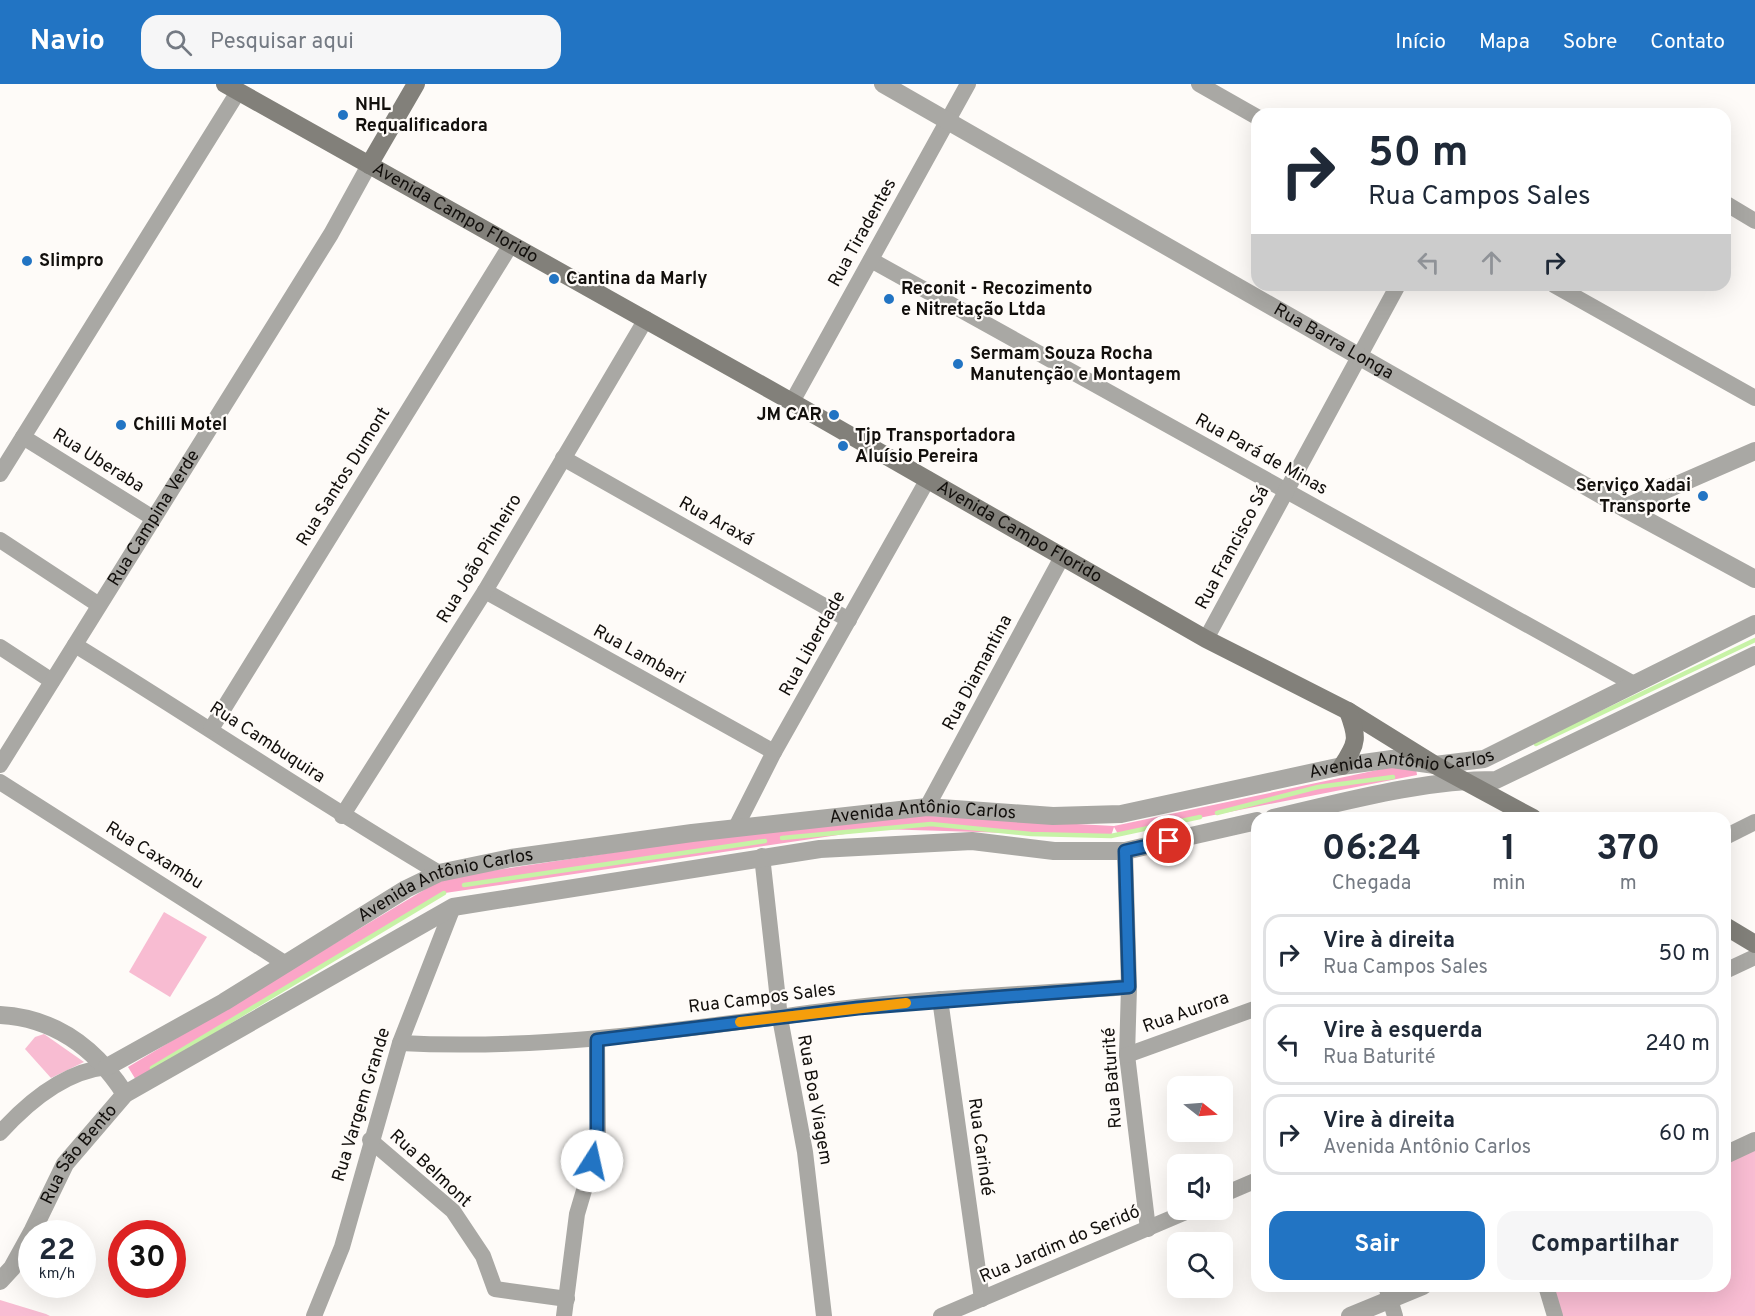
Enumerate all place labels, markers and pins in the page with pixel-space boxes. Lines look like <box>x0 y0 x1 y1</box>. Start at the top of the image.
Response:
place label: NHL Requalificadora <box>355 94 488 138</box>
marker: NHL Requalificadora <box>336 108 350 122</box>
place label: SIimpro <box>39 250 104 273</box>
marker: SIimpro <box>20 254 34 268</box>
place label: Cantina da Marly <box>566 268 708 291</box>
marker: Cantina da Marly <box>547 272 561 286</box>
place label: Reconit - Recozimento e Nitretação Ltda <box>901 278 1093 322</box>
marker: Reconit - Recozimento e Nitretação Ltda <box>882 292 896 306</box>
place label: Sermam Souza Rocha Manutenção e Montagem <box>970 343 1181 387</box>
marker: Sermam Souza Rocha Manutenção e Montagem <box>951 357 965 371</box>
place label: JM CAR <box>757 404 822 427</box>
marker: JM CAR <box>827 408 841 422</box>
place label: Chilli Motel <box>133 414 227 437</box>
marker: Chilli Motel <box>114 418 128 432</box>
place label: Tjp Transportadora Aluísio Pereira <box>855 425 1015 469</box>
marker: Tjp Transportadora Aluísio Pereira <box>836 439 850 453</box>
place label: Serviço Xadai Transporte <box>1576 475 1691 519</box>
marker: Serviço Xadai Transporte <box>1696 489 1710 503</box>
pin <box>1143 815 1194 866</box>

